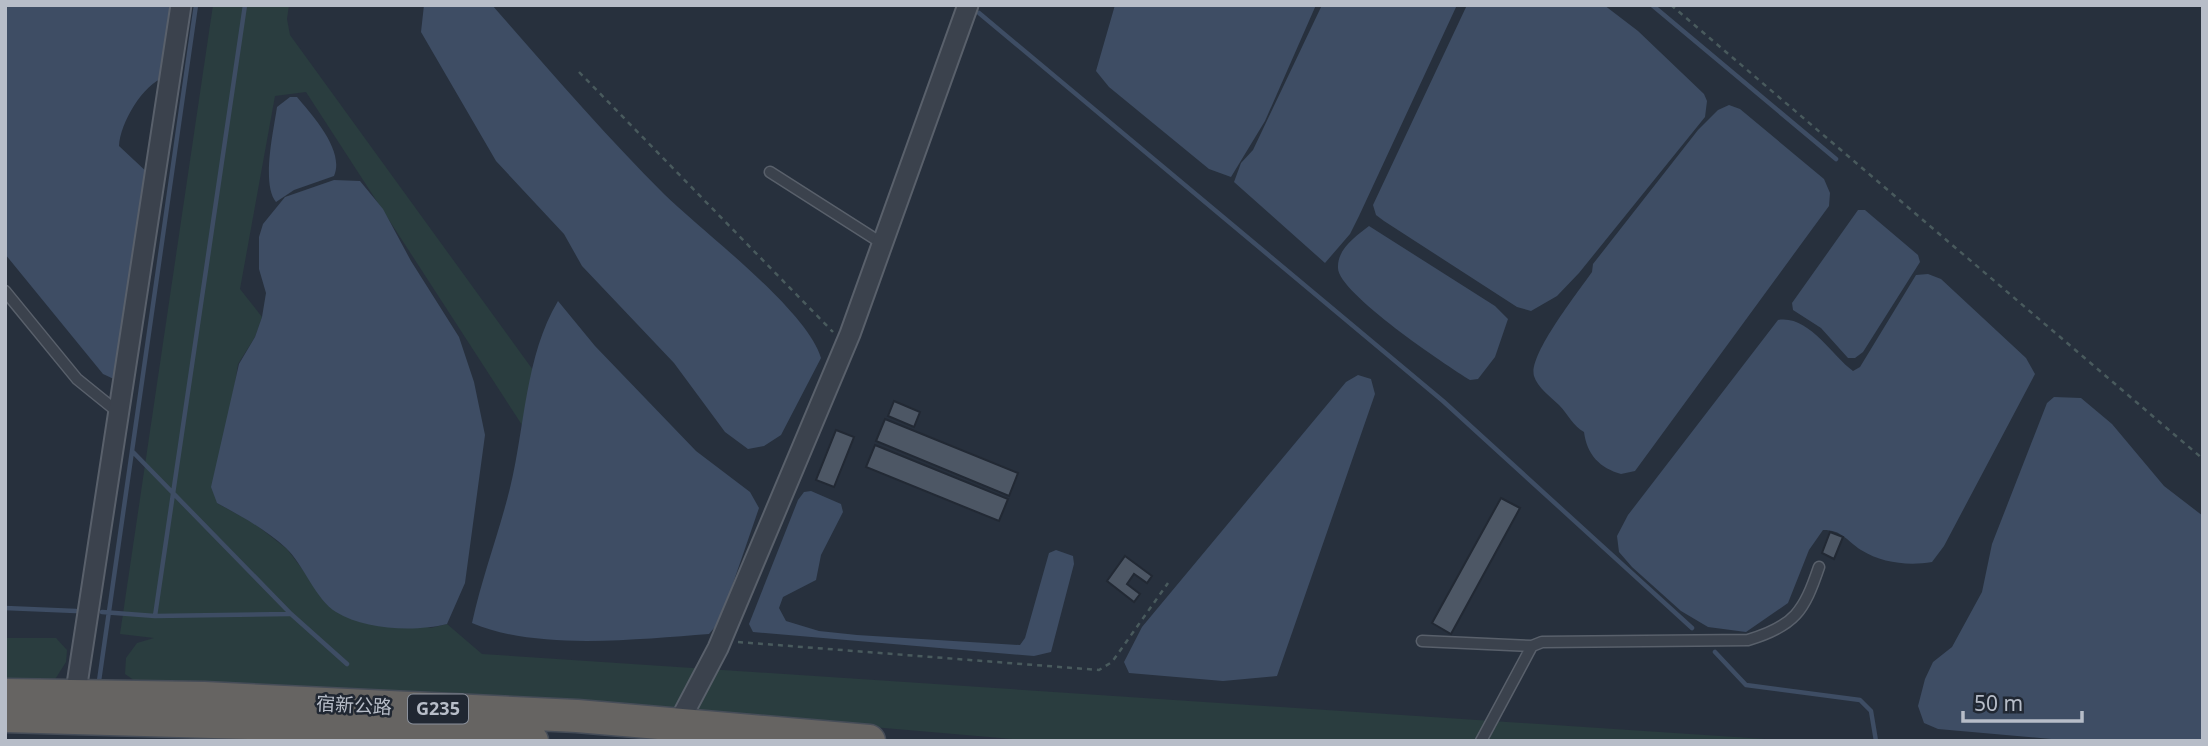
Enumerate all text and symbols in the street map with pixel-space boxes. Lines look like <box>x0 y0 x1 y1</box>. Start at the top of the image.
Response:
scale bar <box>1963 680 2082 724</box>
text: 50 m <box>1974 689 2023 717</box>
street label: 宿新公路 <box>315 690 393 720</box>
road number: G235 <box>408 694 468 724</box>

